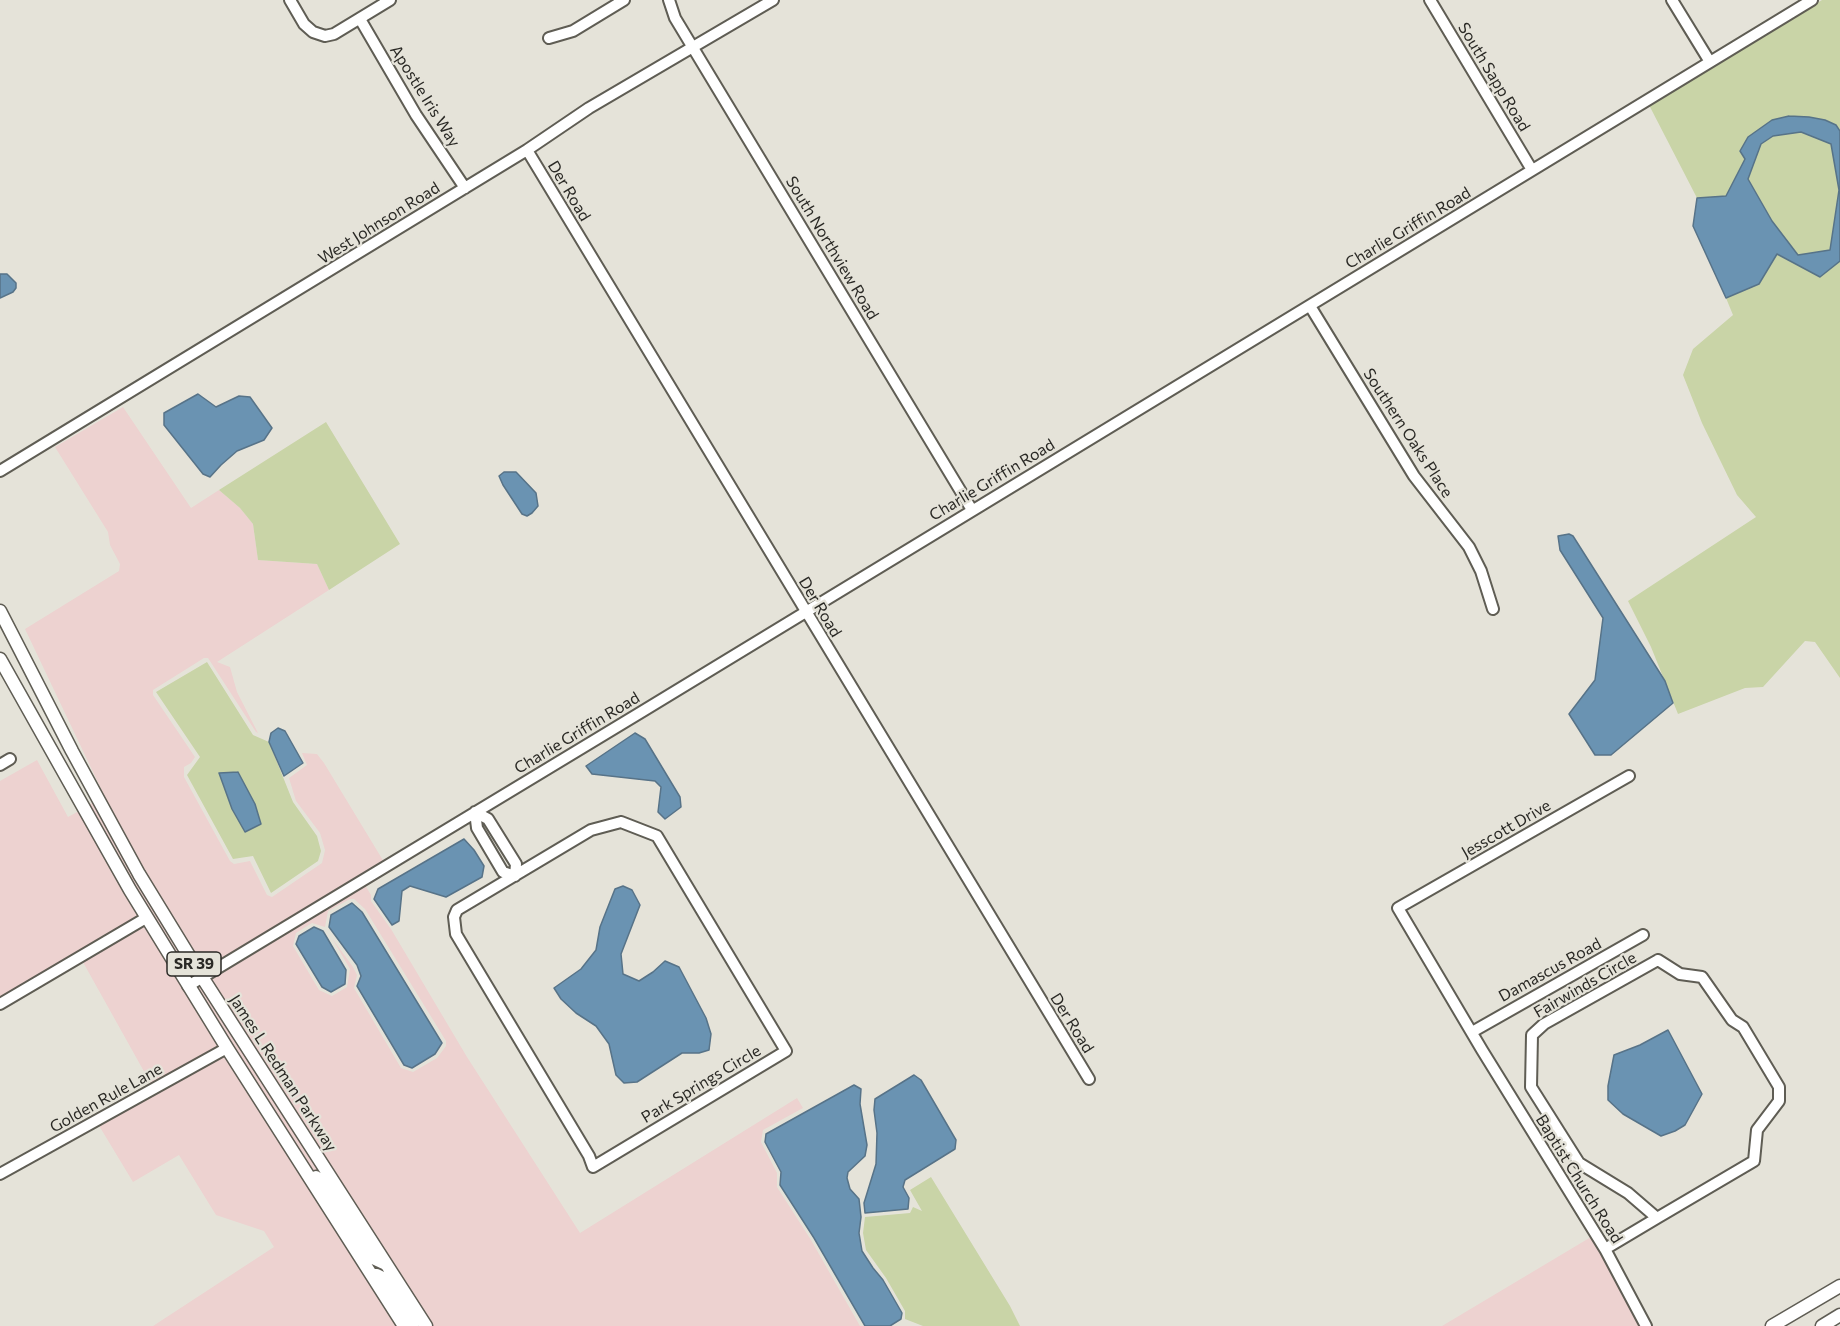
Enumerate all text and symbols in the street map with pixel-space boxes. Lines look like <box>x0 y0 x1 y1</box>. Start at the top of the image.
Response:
street label: South Sapp Road <box>1454 19 1534 135</box>
street label: Apostle Iris Way <box>386 42 464 150</box>
street label: Der Road <box>544 157 594 225</box>
street label: South Northview Road <box>782 173 882 323</box>
street label: West Johnson Road <box>315 178 443 268</box>
street label: Charlie Griffin Road <box>1342 183 1474 273</box>
street label: Southern Oaks Place <box>1359 365 1457 501</box>
street label: Charlie Griffin Road <box>926 435 1058 525</box>
street label: Der Road <box>795 573 845 641</box>
street label: Charlie Griffin Road <box>511 688 643 778</box>
street label: Jesscott Drive <box>1458 796 1554 862</box>
street label: Damascus Road <box>1495 934 1605 1006</box>
street label: Fairwinds Circle <box>1530 948 1640 1022</box>
road number: SR 39 <box>167 952 221 976</box>
street label: Der Road <box>1046 989 1098 1057</box>
street label: James L Redman Parkway <box>225 991 341 1155</box>
street label: Park Springs Circle <box>638 1041 764 1127</box>
street label: Golden Rule Lane <box>46 1059 166 1137</box>
street label: Baptist Church Road <box>1532 1111 1626 1247</box>

